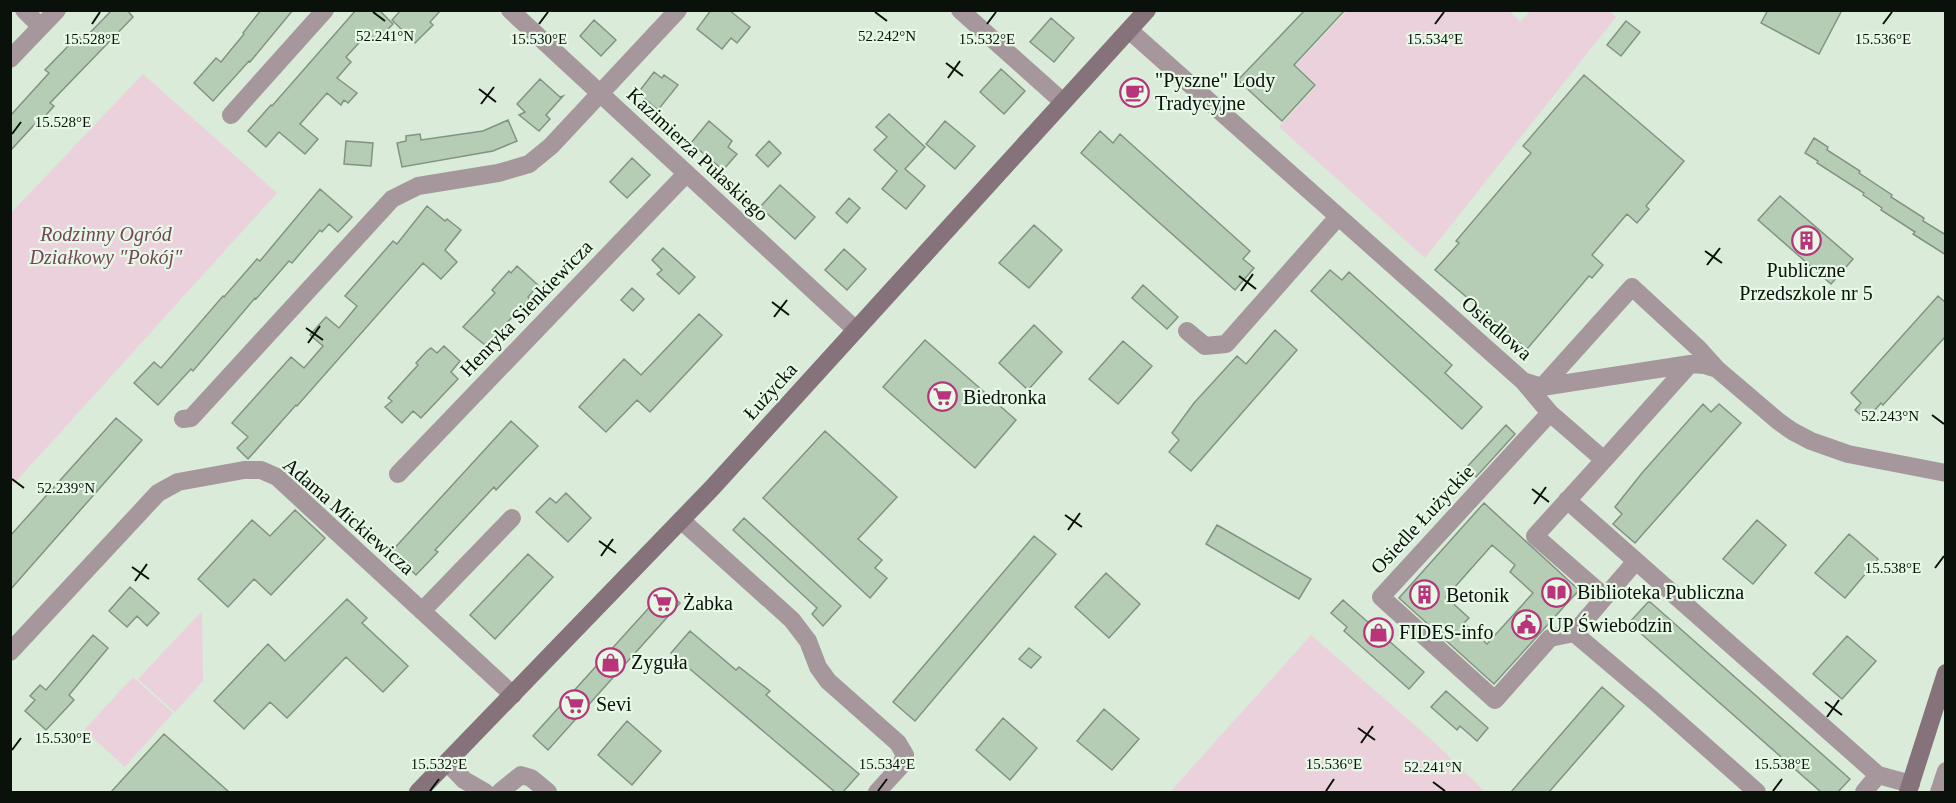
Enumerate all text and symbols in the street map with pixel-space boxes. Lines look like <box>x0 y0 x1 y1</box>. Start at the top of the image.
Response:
text: 52.241°N <box>356 28 414 44</box>
text: 52.242°N <box>858 28 916 44</box>
text: 15.528°E <box>64 31 120 47</box>
text: 15.530°E <box>511 31 567 47</box>
text: 15.532°E <box>959 31 1015 47</box>
text: 15.534°E <box>1407 31 1463 47</box>
text: 15.536°E <box>1855 31 1911 47</box>
place label: "Pyszne" Lody Tradycyjne <box>1155 69 1275 115</box>
cafe icon: "Pyszne" Lody Tradycyjne <box>1118 76 1150 108</box>
street label: Kazimierza Pułaskiego <box>622 83 773 226</box>
text: 15.528°E <box>35 114 91 130</box>
park label: Rodzinny Ogród Działkowy "Pokój" <box>29 223 183 269</box>
building icon: Publiczne Przedszkole nr 5 <box>1790 224 1822 256</box>
street label: Henryka Sienkiewicza <box>455 235 597 381</box>
place label: Publiczne Przedszkole nr 5 <box>1739 259 1873 304</box>
street label: Osiedlowa <box>1458 292 1537 364</box>
street label: Łużycka <box>739 358 802 425</box>
supermarket icon: Biedronka <box>926 381 958 413</box>
place label: Biedronka <box>963 386 1046 408</box>
text: 52.243°N <box>1861 408 1919 424</box>
street label: Adama Mickiewicza <box>279 453 419 579</box>
street label: Osiedle Łużyckie <box>1366 460 1479 579</box>
text: 52.239°N <box>37 480 95 496</box>
text: 15.538°E <box>1865 560 1921 576</box>
library icon: Biblioteka Publiczna <box>1540 576 1572 608</box>
building icon: Betonik <box>1409 579 1441 611</box>
place label: Biblioteka Publiczna <box>1577 581 1744 603</box>
place label: Betonik <box>1446 584 1509 606</box>
supermarket icon: Żabka <box>646 587 678 619</box>
place label: Żabka <box>683 592 733 614</box>
public building icon: UP Świebodzin <box>1511 609 1543 641</box>
place label: UP Świebodzin <box>1548 613 1672 636</box>
shop icon: FIDES-info <box>1362 616 1394 648</box>
place label: FIDES-info <box>1399 621 1493 643</box>
shop icon: Zyguła <box>594 646 626 678</box>
place label: Zyguła <box>631 651 688 674</box>
supermarket icon: Sevi <box>559 688 591 720</box>
place label: Sevi <box>596 693 632 715</box>
text: 15.530°E <box>35 730 91 746</box>
text: 15.532°E <box>411 756 467 772</box>
text: 15.534°E <box>859 756 915 772</box>
text: 15.536°E <box>1306 756 1362 772</box>
text: 15.538°E <box>1754 756 1810 772</box>
text: 52.241°N <box>1404 759 1462 775</box>

